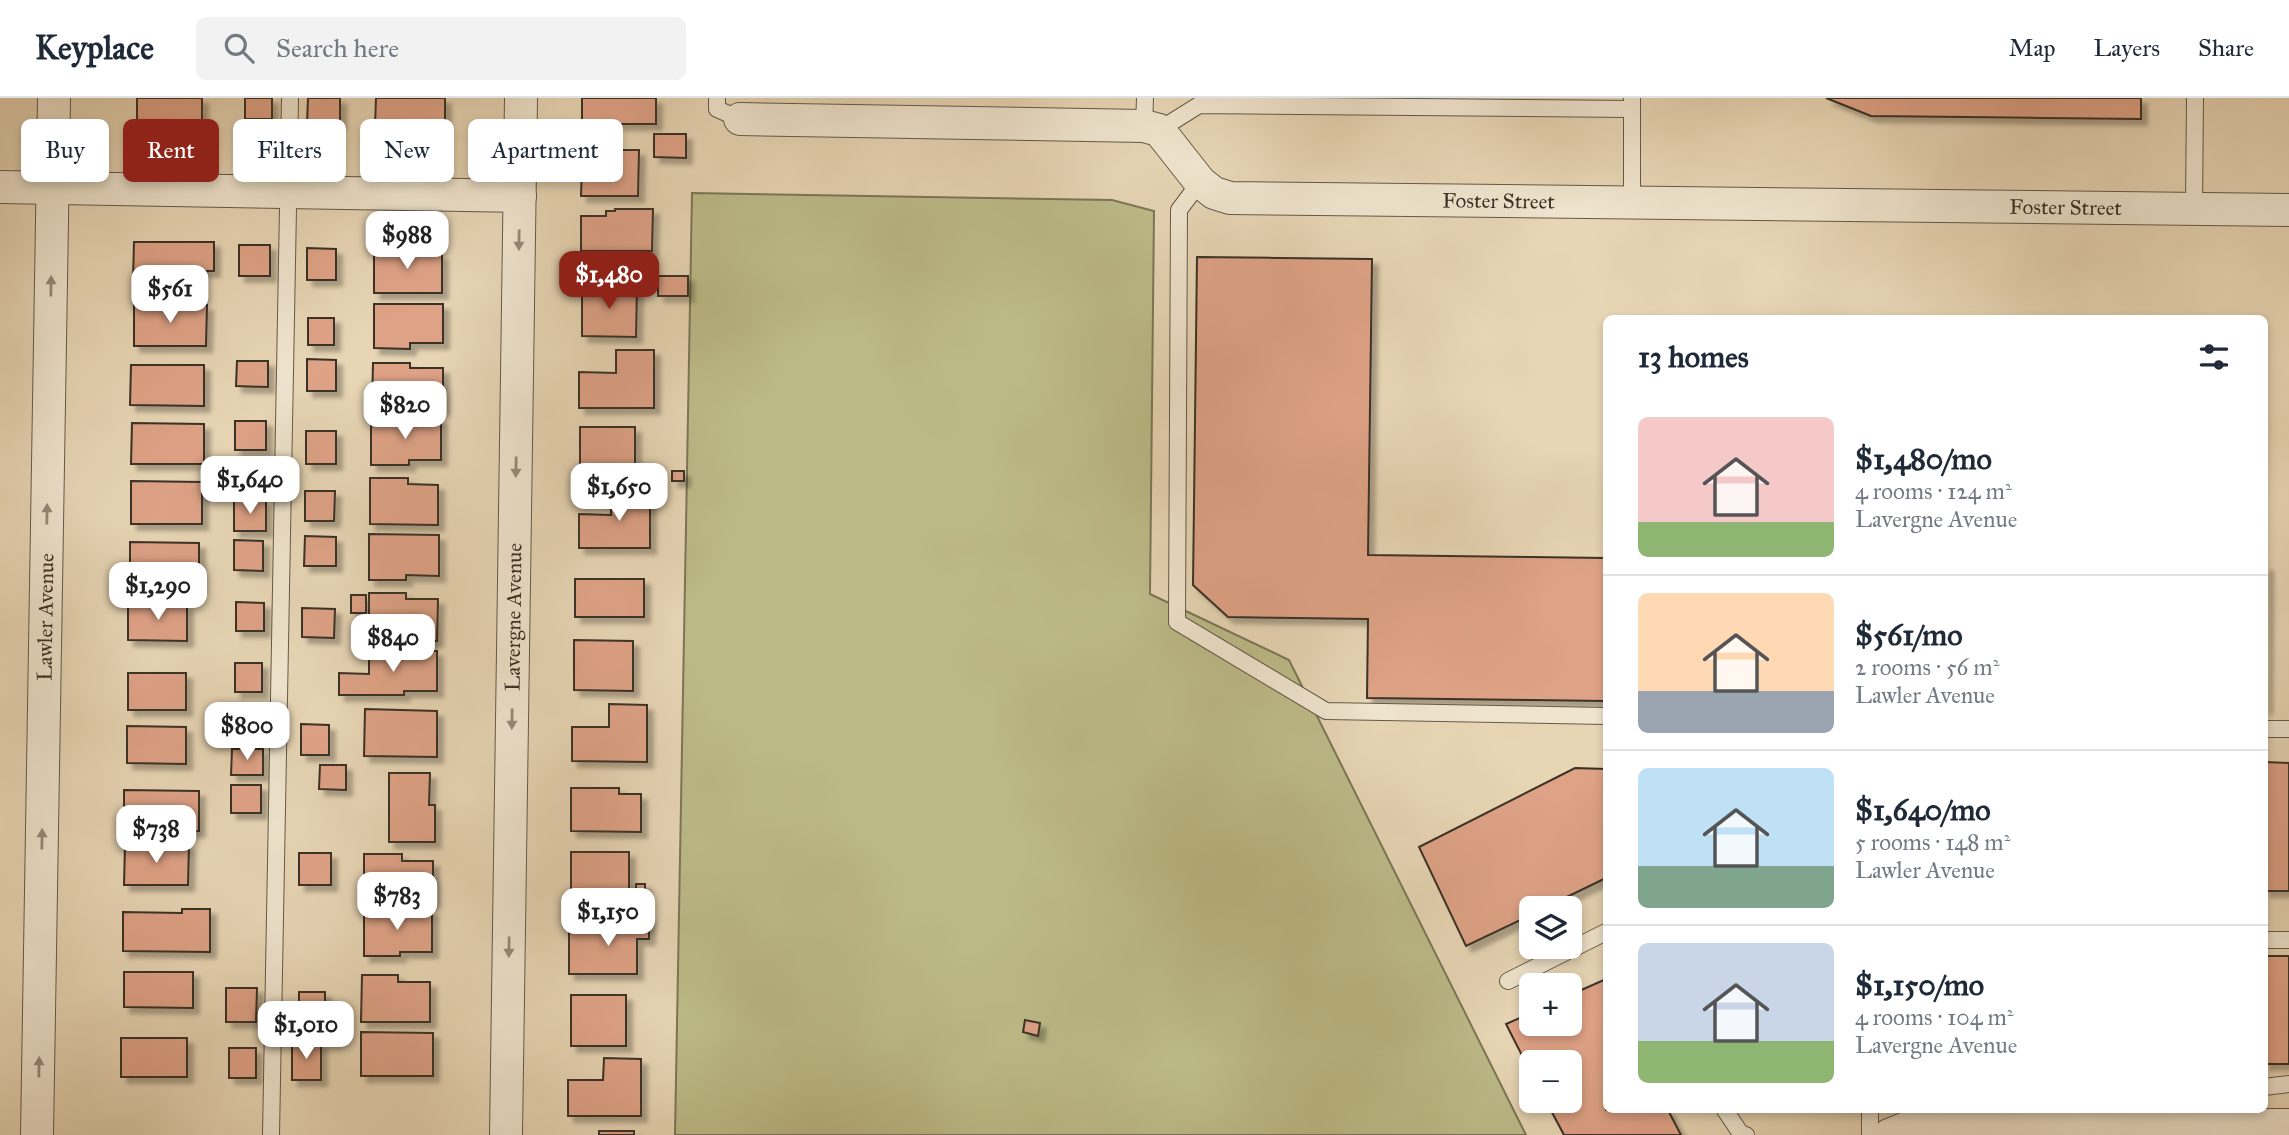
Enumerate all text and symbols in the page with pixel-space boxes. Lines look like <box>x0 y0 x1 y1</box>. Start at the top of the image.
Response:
search box <box>196 17 686 80</box>
text: Keyplace <box>35 28 154 68</box>
icon: search <box>220 29 258 67</box>
text: Search here <box>276 32 399 64</box>
text: Map <box>2009 33 2056 63</box>
text: Layers <box>2094 33 2160 63</box>
text: Share <box>2198 33 2254 63</box>
chip: Buy <box>21 119 109 182</box>
chip: Rent <box>123 119 219 182</box>
chip: Filters <box>233 119 346 182</box>
chip: New <box>360 119 454 182</box>
chip: Apartment <box>468 119 623 182</box>
street label: Foster Street <box>1442 187 1556 215</box>
street label: Foster Street <box>2009 194 2123 221</box>
pin: $988 <box>366 212 448 271</box>
text: $988 <box>382 220 432 248</box>
one-way arrow <box>513 229 525 251</box>
pin: $1,480 <box>552 252 666 311</box>
text: $1,480 <box>575 260 643 288</box>
pin: $561 <box>129 266 211 325</box>
text: $561 <box>147 274 193 302</box>
one-way arrow <box>45 275 57 297</box>
icon: filters <box>2195 338 2233 376</box>
text: 13 homes <box>1638 339 1749 375</box>
pin: $820 <box>364 382 446 441</box>
text: $820 <box>380 390 430 418</box>
text: $1,480/mo <box>1855 441 1992 477</box>
icon: home <box>1694 445 1778 529</box>
pin: $1,640 <box>193 456 307 516</box>
one-way arrow <box>510 456 522 478</box>
pin: $1,650 <box>562 464 676 523</box>
text: $1,640 <box>217 465 283 493</box>
text: $1,650 <box>587 472 651 500</box>
text: 4 rooms · 124 m² <box>1855 477 2012 505</box>
one-way arrow <box>42 503 53 525</box>
text: Lavergne Avenue <box>1855 505 2017 533</box>
street label: Lavergne Avenue <box>499 543 528 691</box>
street label: Lawler Avenue <box>31 553 60 681</box>
pin: $1,290 <box>101 562 215 622</box>
text: $1,290 <box>125 571 191 599</box>
pin: $840 <box>352 614 434 674</box>
text: $561/mo <box>1855 617 1963 653</box>
icon: home <box>1694 621 1778 705</box>
text: $840 <box>367 623 419 651</box>
text: 2 rooms · 56 m² <box>1855 653 1999 681</box>
text: Lawler Avenue <box>1855 681 1995 709</box>
pin: $800 <box>206 702 288 762</box>
one-way arrow <box>506 708 518 730</box>
text: $800 <box>221 711 273 739</box>
text: $1,640/mo <box>1855 792 1991 828</box>
icon: home <box>1694 796 1778 880</box>
pin: $738 <box>115 806 197 865</box>
text: $738 <box>132 814 180 842</box>
one-way arrow <box>36 828 48 850</box>
text: 5 rooms · 148 m² <box>1855 828 2010 856</box>
text: Lawler Avenue <box>1855 856 1995 884</box>
pin: $783 <box>356 872 438 932</box>
text: $783 <box>373 881 421 909</box>
pin: $1,150 <box>551 888 665 948</box>
map controls <box>1519 896 1582 1113</box>
button: layers <box>1519 896 1582 959</box>
text: $1,150 <box>577 897 639 925</box>
one-way arrow <box>503 936 514 958</box>
text: $1,150/mo <box>1855 967 1984 1003</box>
icon: home <box>1694 971 1778 1055</box>
button: + <box>1519 973 1582 1036</box>
pin: $1,010 <box>249 1002 363 1061</box>
text: 4 rooms · 104 m² <box>1855 1003 2014 1031</box>
text: $1,010 <box>274 1010 338 1038</box>
text: Lavergne Avenue <box>1855 1031 2017 1059</box>
button: − <box>1519 1050 1582 1113</box>
one-way arrow <box>33 1056 44 1078</box>

